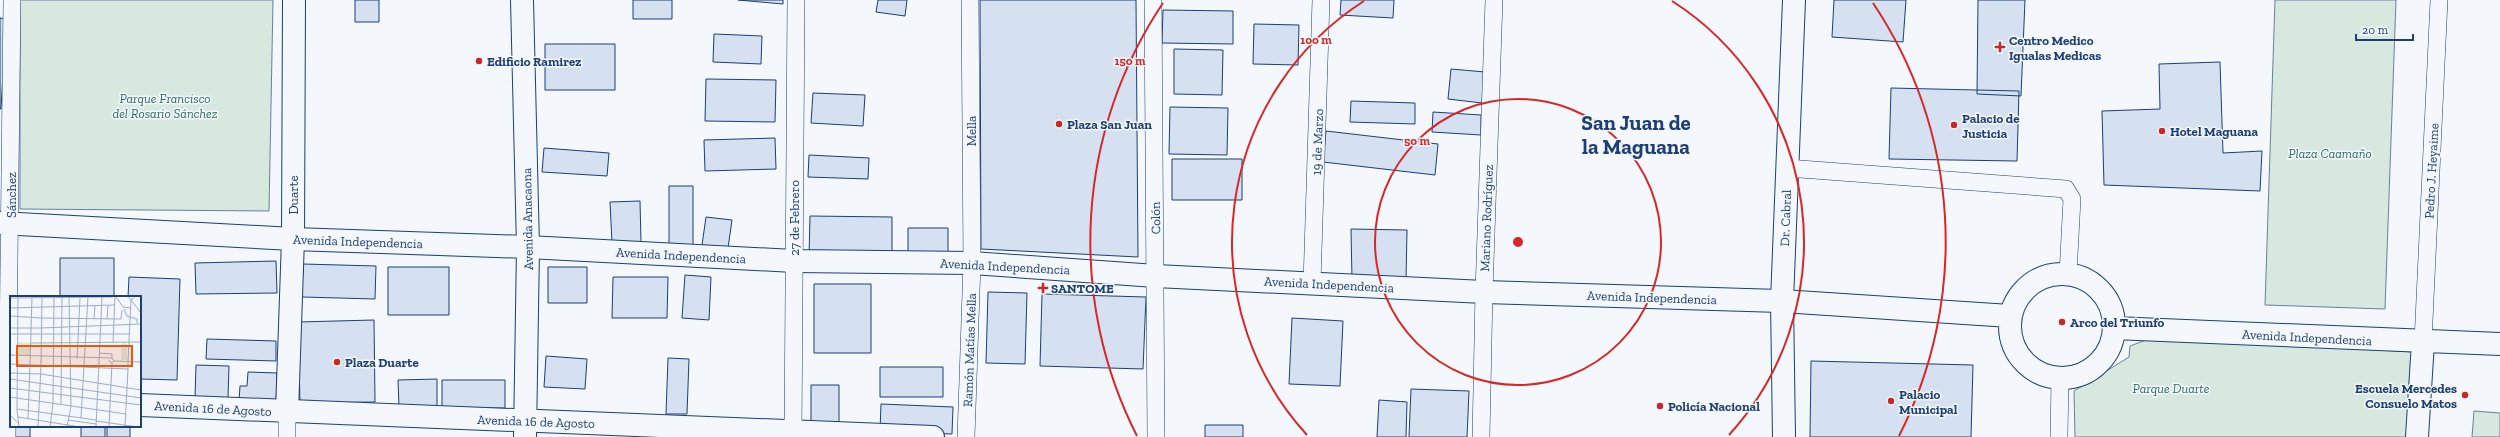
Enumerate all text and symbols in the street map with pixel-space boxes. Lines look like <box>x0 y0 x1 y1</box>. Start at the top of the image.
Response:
scale bar <box>2356 16 2413 42</box>
text: 20 m <box>2362 23 2389 37</box>
text: 100 m <box>1300 33 1332 47</box>
place label: Centro Medico Igualas Medicas <box>2009 33 2101 63</box>
marker: Centro Medico Igualas Medicas <box>1994 41 2006 53</box>
place label: Edificio Ramirez <box>487 54 581 69</box>
text: 150 m <box>1115 54 1146 68</box>
marker: Edificio Ramirez <box>474 56 484 66</box>
park label: Parque Francisco del Rosario Sánchez <box>113 91 218 121</box>
street label: 19 de Marzo <box>1309 108 1326 176</box>
district label: San Juan de la Maguana <box>1581 110 1691 159</box>
place label: Palacio de Justicia <box>1962 111 2020 141</box>
street label: Mella <box>964 115 979 146</box>
place label: Plaza San Juan <box>1067 117 1152 132</box>
marker: Plaza San Juan <box>1054 119 1064 129</box>
marker: Palacio de Justicia <box>1949 120 1959 130</box>
street label: Pedro J. Heyaime <box>2422 123 2441 219</box>
place label: Hotel Maguana <box>2170 124 2258 139</box>
marker: Hotel Maguana <box>2157 126 2167 136</box>
text: 50 m <box>1404 134 1430 148</box>
park label: Plaza Caamaño <box>2288 146 2372 161</box>
street label: Mariano Rodríguez <box>1477 164 1496 272</box>
street label: Avenida Anacaona <box>519 167 536 270</box>
street label: Sánchez <box>4 172 19 218</box>
street label: Duarte <box>286 175 301 215</box>
street label: 27 de Febrero <box>787 180 802 256</box>
street label: Dr. Cabral <box>1777 189 1794 247</box>
street label: Colón <box>1148 201 1163 234</box>
street label: Avenida Independencia <box>293 232 424 251</box>
centre of rings <box>1511 235 1525 249</box>
street label: Avenida Independencia <box>616 245 747 266</box>
street label: Avenida Independencia <box>940 256 1071 277</box>
street label: Avenida Independencia <box>1264 274 1395 295</box>
place label: SANTOME <box>1051 281 1114 296</box>
marker: SANTOME <box>1038 283 1048 293</box>
street label: Avenida Independencia <box>1587 288 1718 307</box>
street label: Ramón Matías Mella <box>960 292 979 407</box>
inset map <box>10 296 141 427</box>
place label: Arco del Triunfo <box>2070 315 2165 330</box>
marker: Arco del Triunfo <box>2057 317 2067 327</box>
street label: Avenida Independencia <box>2242 327 2373 348</box>
place label: Plaza Duarte <box>345 355 419 370</box>
marker: Plaza Duarte <box>332 357 342 367</box>
park label: Parque Duarte <box>2133 381 2210 396</box>
place label: Escuela Mercedes Consuelo Matos <box>2355 381 2457 411</box>
place label: Palacio Municipal <box>1899 387 1958 417</box>
marker: Escuela Mercedes Consuelo Matos <box>2460 390 2470 400</box>
marker: Palacio Municipal <box>1886 396 1896 406</box>
street label: Avenida 16 de Agosto <box>154 398 272 419</box>
place label: Policía Nacional <box>1668 399 1760 414</box>
marker: Policía Nacional <box>1655 401 1665 411</box>
street label: Avenida 16 de Agosto <box>477 412 595 431</box>

